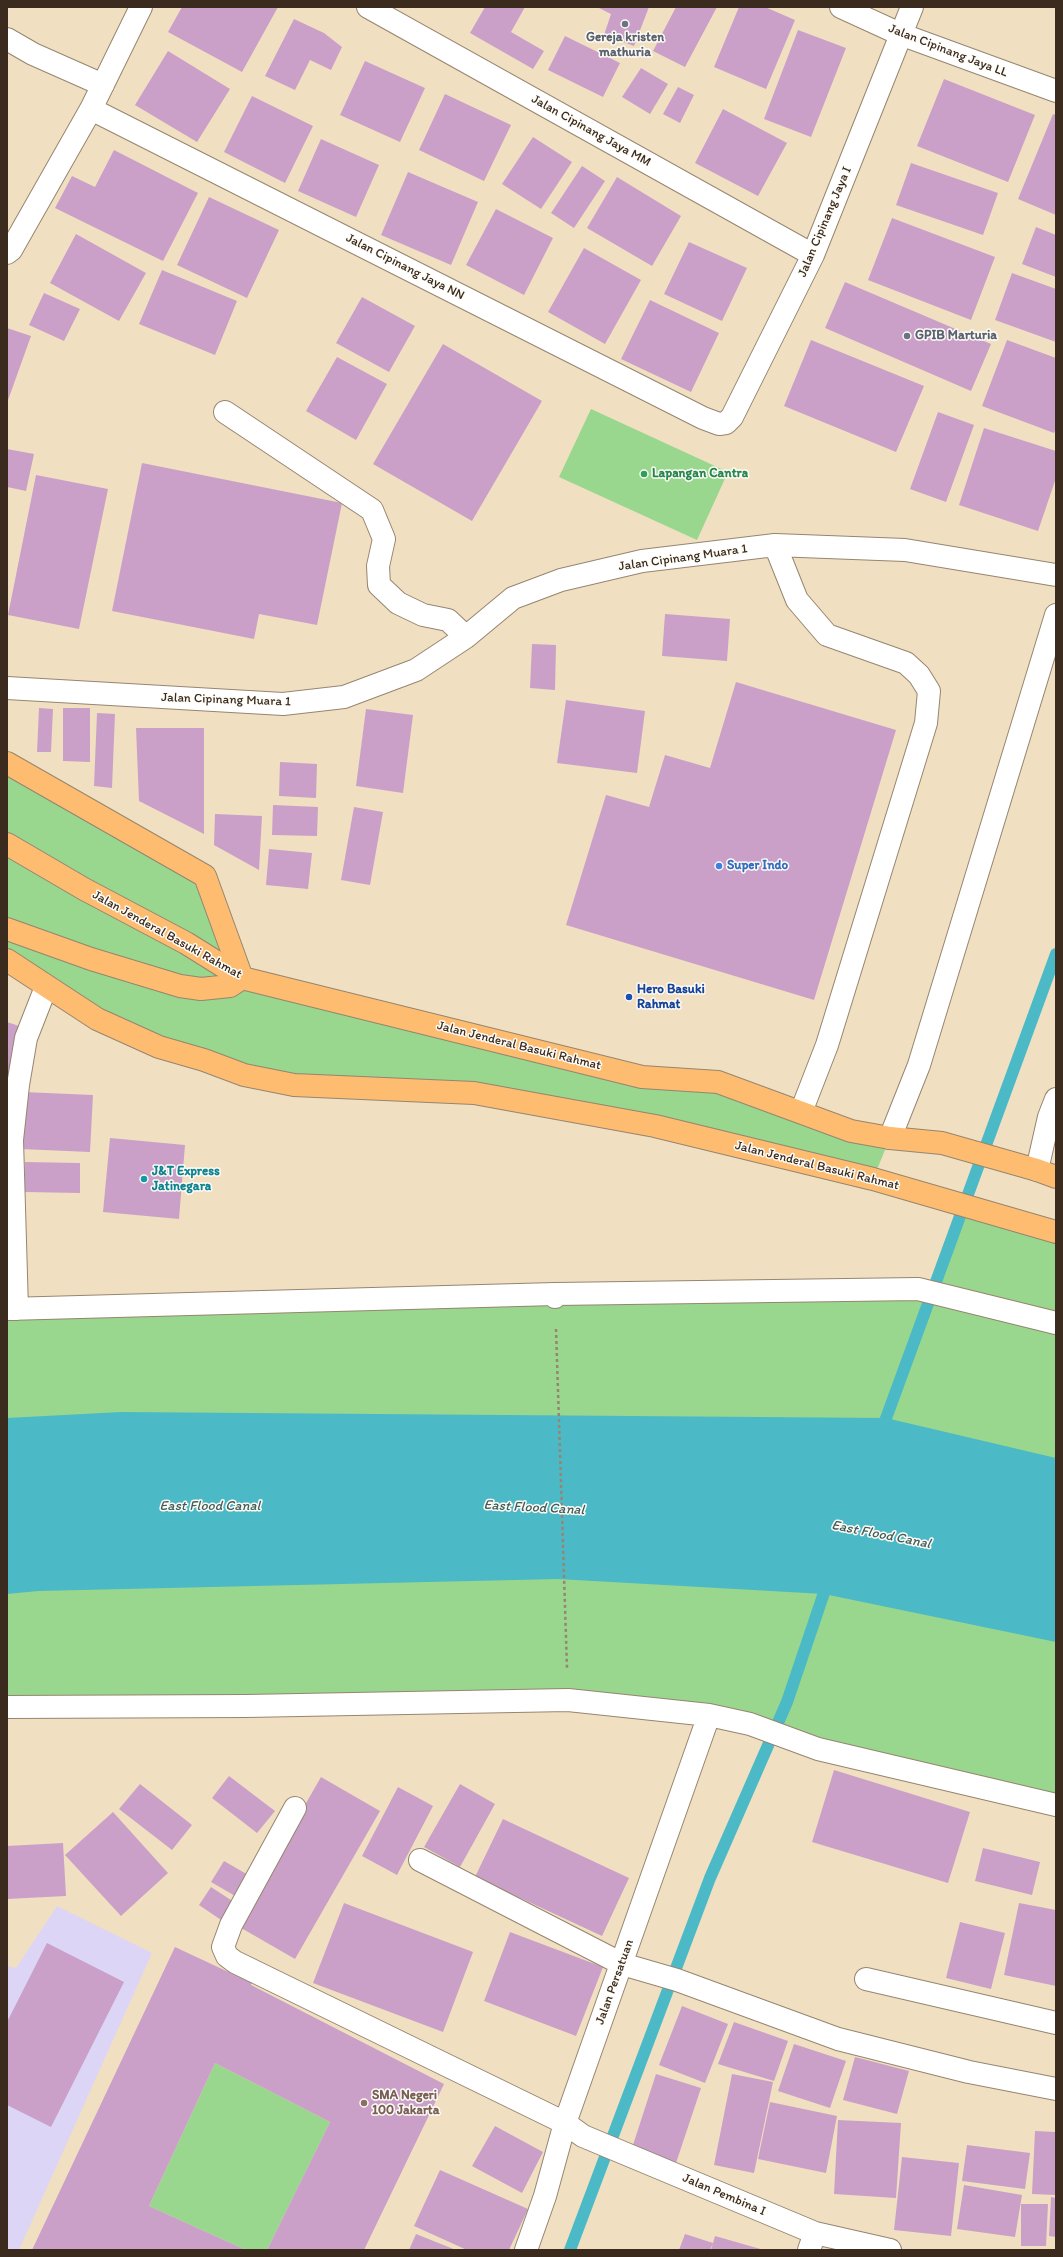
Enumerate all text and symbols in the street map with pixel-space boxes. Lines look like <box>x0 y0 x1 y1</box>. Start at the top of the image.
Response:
marker: Gereja kristen mathuria <box>620 19 630 29</box>
street label: Jalan Cipinang Jaya LL <box>886 21 1010 81</box>
place label: Gereja kristen mathuria <box>586 30 664 61</box>
street label: Jalan Cipinang Jaya MM <box>529 92 653 170</box>
street label: Jalan Cipinang Jaya I <box>795 165 855 279</box>
street label: Jalan Cipinang Jaya NN <box>343 230 467 304</box>
place label: GPIB Marturia <box>915 328 997 344</box>
marker: GPIB Marturia <box>902 331 912 341</box>
place label: Lapangan Cantra <box>652 466 748 482</box>
marker: Lapangan Cantra <box>639 469 649 479</box>
street label: Jalan Cipinang Muara 1 <box>618 541 748 575</box>
street label: Jalan Cipinang Muara 1 <box>161 690 291 710</box>
place label: Super Indo <box>727 858 788 874</box>
marker: Super Indo <box>714 861 724 871</box>
street label: Jalan Jenderal Basuki Rahmat <box>89 887 245 983</box>
place label: Hero Basuki Rahmat <box>637 982 705 1013</box>
marker: Hero Basuki Rahmat <box>624 992 634 1002</box>
street label: Jalan Jenderal Basuki Rahmat <box>435 1018 603 1074</box>
street label: Jalan Jenderal Basuki Rahmat <box>733 1138 901 1194</box>
place label: J&T Express Jatinegara <box>152 1164 220 1195</box>
marker: J&T Express Jatinegara <box>139 1174 149 1184</box>
water label: East Flood Canal <box>483 1497 585 1519</box>
water label: East Flood Canal <box>160 1498 260 1514</box>
water label: East Flood Canal <box>830 1517 932 1553</box>
street label: Jalan Persatuan <box>592 1937 638 2027</box>
place label: SMA Negeri 100 Jakarta <box>372 2088 439 2119</box>
marker: SMA Negeri 100 Jakarta <box>359 2098 369 2108</box>
street label: Jalan Pembina I <box>680 2170 768 2220</box>

